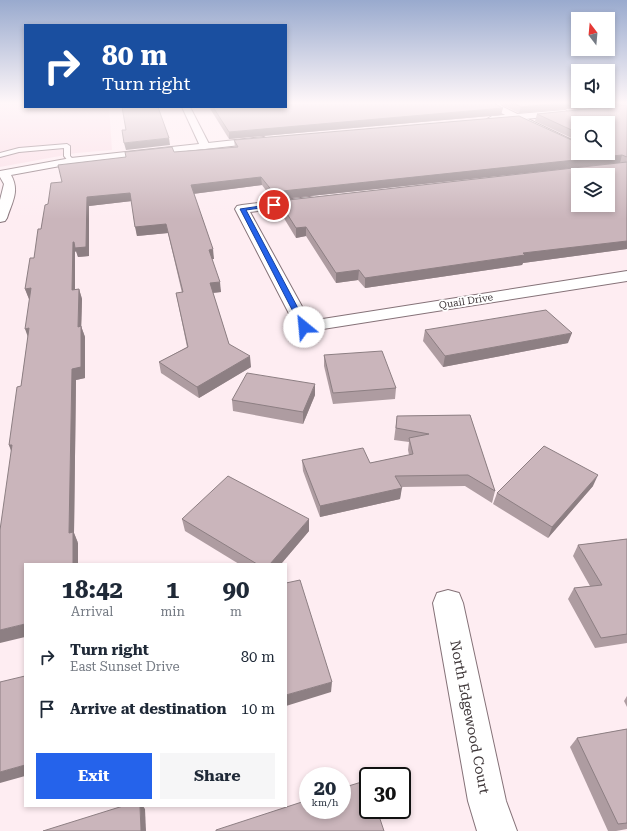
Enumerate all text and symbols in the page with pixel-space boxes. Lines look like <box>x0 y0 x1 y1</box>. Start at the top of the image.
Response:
north arrow <box>571 12 615 56</box>
map controls <box>571 12 615 212</box>
text: 80 m <box>102 39 167 72</box>
icon: right <box>36 40 88 92</box>
button: sound <box>571 64 615 108</box>
text: Turn right <box>102 73 190 94</box>
button: search <box>571 116 615 160</box>
button: layers <box>571 168 615 212</box>
pin <box>257 188 291 222</box>
icon: arrive <box>263 194 285 216</box>
street label: Quail Drive <box>438 291 494 311</box>
position arrow <box>283 306 325 348</box>
text: 18:42 <box>62 576 123 604</box>
text: 1 <box>166 576 179 604</box>
text: 90 <box>223 576 249 604</box>
text: Arrival <box>71 604 113 619</box>
text: min <box>161 604 185 619</box>
text: m <box>230 604 242 619</box>
street label: North Edgewood Court <box>447 639 493 795</box>
text: Turn right <box>70 641 149 659</box>
icon: right <box>36 646 58 668</box>
text: 80 m <box>241 648 275 666</box>
text: East Sunset Drive <box>70 659 180 674</box>
icon: arrive <box>36 698 58 720</box>
text: Arrive at destination <box>70 700 226 718</box>
text: 10 m <box>241 700 275 718</box>
button: Exit <box>36 753 152 799</box>
button: Share <box>160 753 275 799</box>
speed limit sign: 30 <box>359 767 411 819</box>
text: 20 <box>314 776 336 800</box>
text: km/h <box>312 797 338 808</box>

